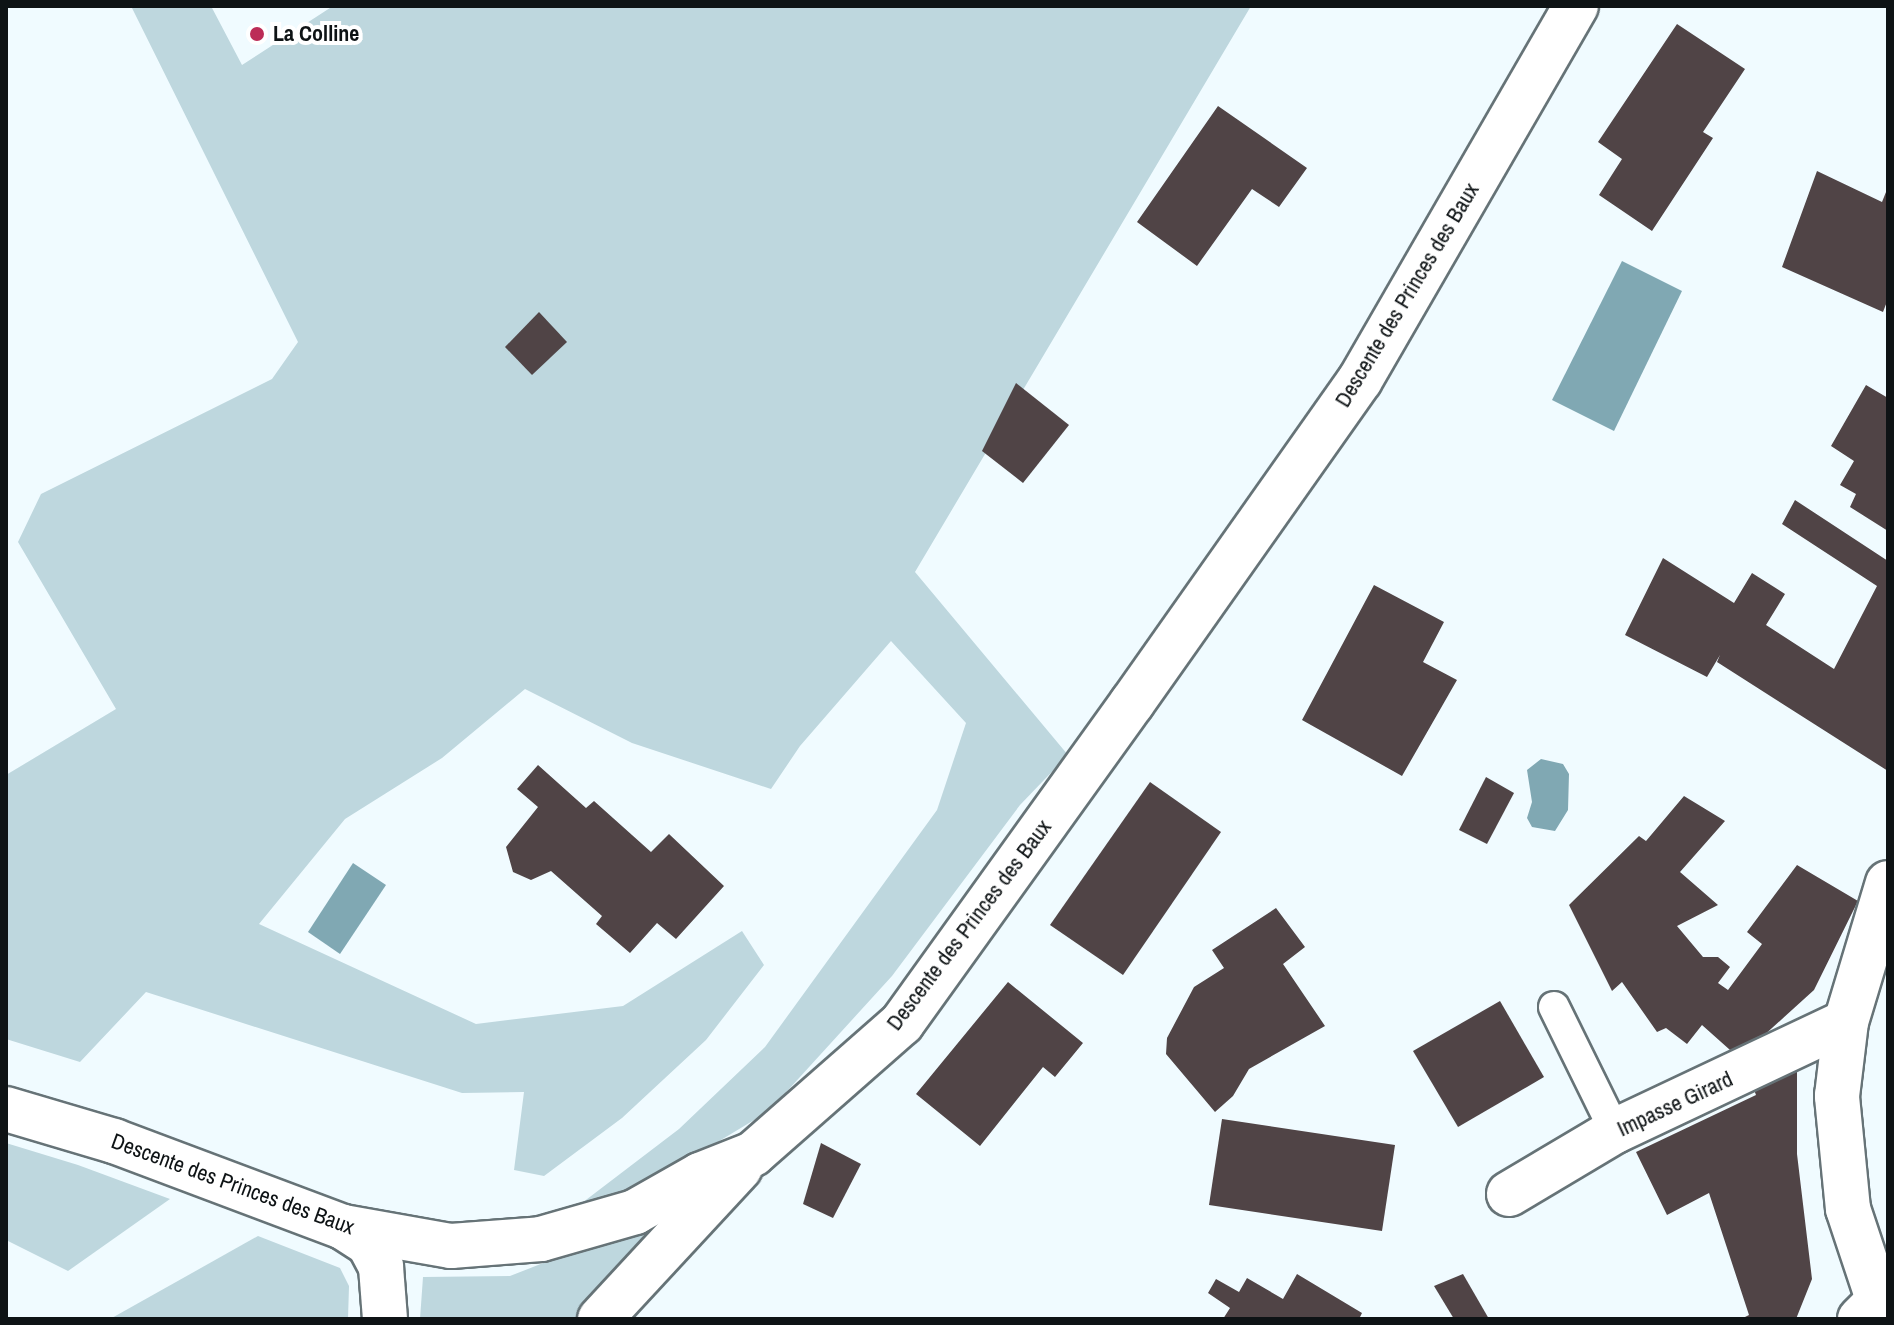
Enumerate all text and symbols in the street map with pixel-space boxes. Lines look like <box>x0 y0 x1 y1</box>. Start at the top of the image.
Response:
place label: La Colline <box>273 21 359 47</box>
marker: La Colline <box>248 25 266 43</box>
street label: Descente des Princes des Baux <box>1330 178 1484 412</box>
street label: Descente des Princes des Baux <box>881 815 1057 1035</box>
street label: Impasse Girard <box>1613 1066 1737 1142</box>
street label: Descente des Princes des Baux <box>108 1128 358 1240</box>

